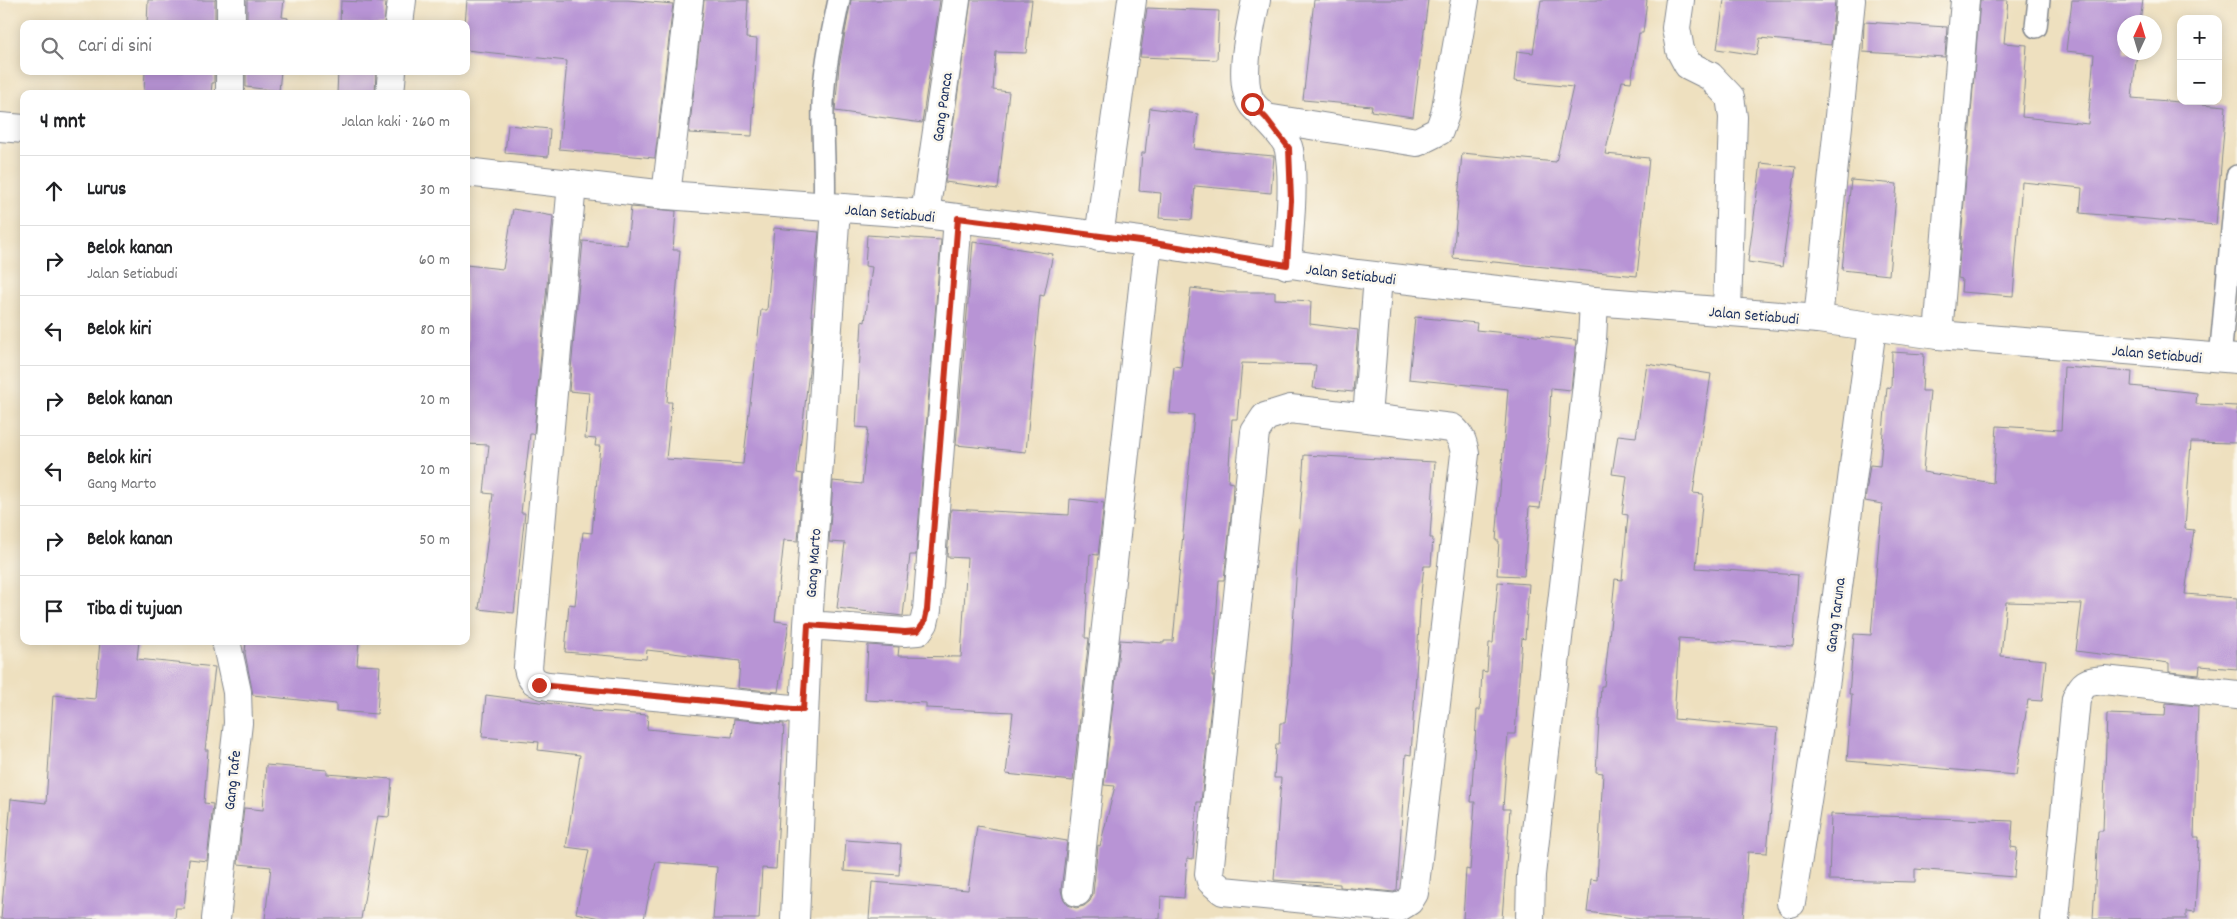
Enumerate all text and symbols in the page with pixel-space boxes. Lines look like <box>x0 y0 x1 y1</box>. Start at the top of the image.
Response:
north arrow <box>2117 15 2162 60</box>
map controls <box>2177 15 2222 105</box>
button: + <box>2177 15 2222 60</box>
search box <box>20 20 470 75</box>
icon: search <box>38 34 66 62</box>
text: Cari di sini <box>78 34 152 61</box>
button: − <box>2177 60 2222 105</box>
street label: Gang Panca <box>927 71 960 143</box>
route start <box>1241 93 1264 116</box>
text: 4 mnt <box>40 108 85 138</box>
text: Jalan kaki · 260 m <box>342 111 450 134</box>
icon: ahead <box>40 177 68 205</box>
text: Lurus <box>87 177 126 204</box>
text: 30 m <box>420 179 450 202</box>
street label: Jalan Setiabudi <box>844 199 936 230</box>
text: Belok kanan <box>87 236 173 263</box>
icon: right <box>40 247 68 275</box>
text: 60 m <box>419 249 450 272</box>
street label: Jalan Setiabudi <box>1304 259 1397 292</box>
text: Jalan Setiabudi <box>87 263 177 286</box>
street label: Jalan Setiabudi <box>1708 301 1800 332</box>
icon: left <box>40 317 68 345</box>
text: Belok kiri <box>87 317 151 344</box>
text: 80 m <box>420 319 450 342</box>
street label: Jalan Setiabudi <box>2111 340 2203 371</box>
icon: right <box>40 387 68 415</box>
text: Belok kanan <box>87 387 173 414</box>
text: 20 m <box>420 389 450 412</box>
text: Belok kiri <box>87 446 151 473</box>
icon: left <box>40 457 68 485</box>
text: 20 m <box>420 459 450 482</box>
text: Gang Marto <box>87 473 157 496</box>
icon: right <box>40 527 68 555</box>
text: Belok kanan <box>87 527 173 554</box>
street label: Gang Marto <box>801 528 828 599</box>
text: 50 m <box>419 529 450 552</box>
street label: Gang Taruna <box>1820 576 1853 654</box>
icon: arrive <box>40 597 68 625</box>
text: Tiba di tujuan <box>87 597 182 624</box>
route end <box>528 674 551 697</box>
street label: Gang Tafe <box>219 749 248 811</box>

